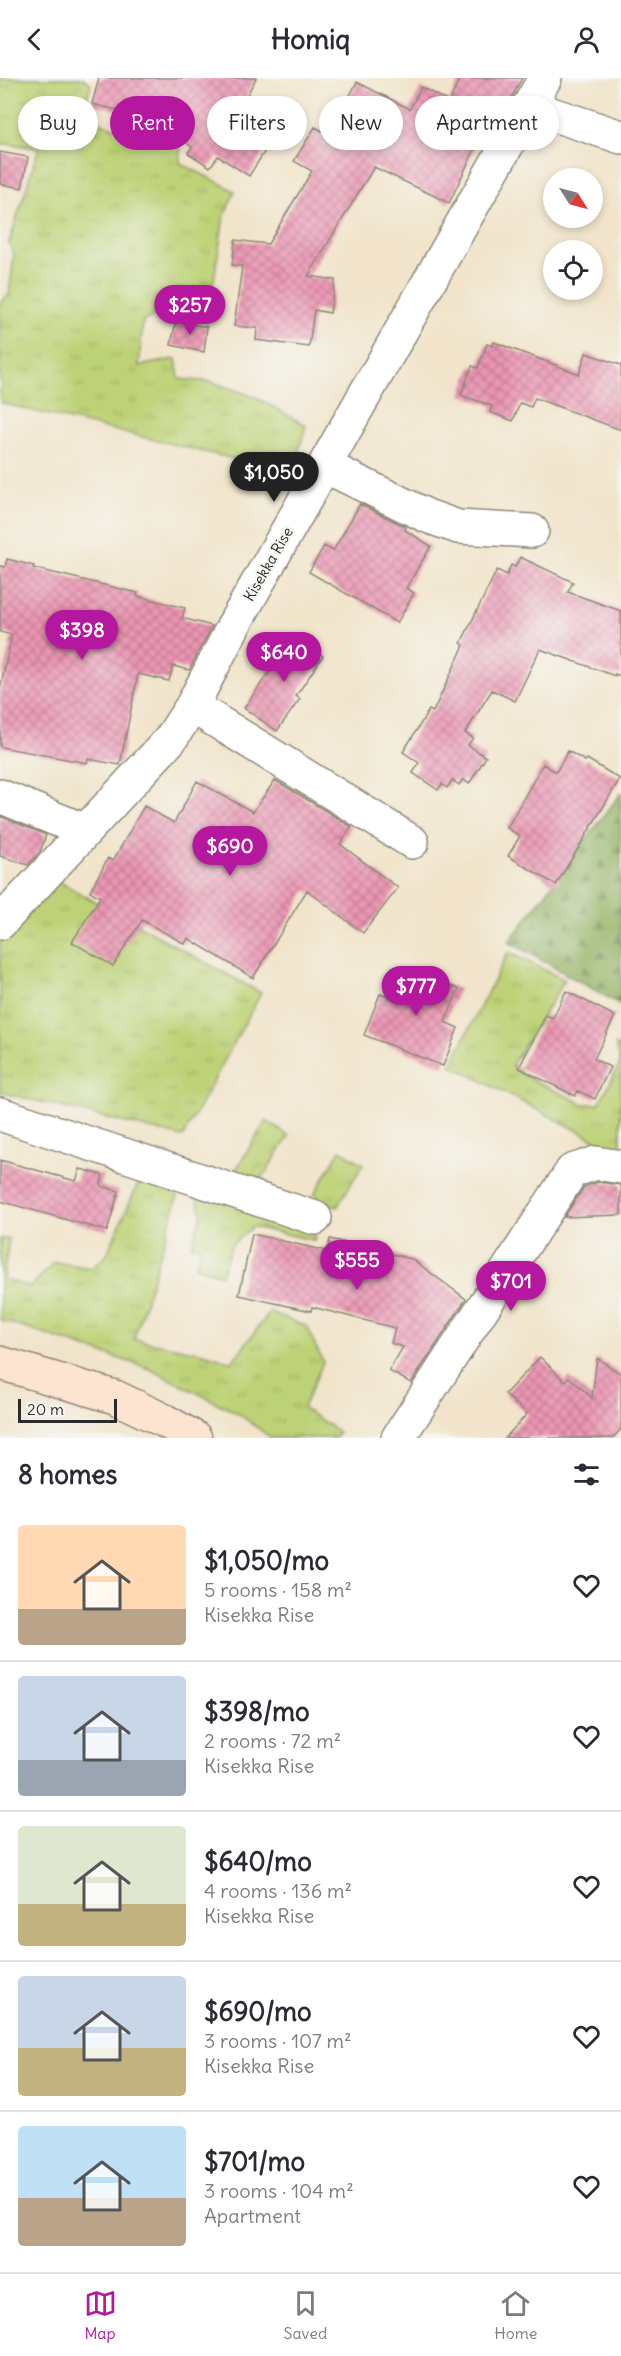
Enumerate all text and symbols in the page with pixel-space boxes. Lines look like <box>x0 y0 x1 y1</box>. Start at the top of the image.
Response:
text: Homiq <box>271 22 350 56</box>
icon: back <box>18 23 51 56</box>
icon: person <box>570 23 603 56</box>
chip: Buy <box>18 96 98 150</box>
chip: Rent <box>110 96 195 150</box>
chip: Filters <box>207 96 307 150</box>
chip: New <box>319 96 403 150</box>
chip: Apartment <box>415 96 559 150</box>
north arrow <box>543 168 603 228</box>
map controls <box>543 168 603 300</box>
button: locate <box>543 240 603 300</box>
pin: $257 <box>154 285 226 336</box>
text: $257 <box>168 292 212 317</box>
pin: $1,050 <box>225 452 323 503</box>
text: $1,050 <box>244 459 304 484</box>
street label: Kisekka Rise <box>239 523 297 605</box>
pin: $398 <box>46 610 118 661</box>
text: $398 <box>59 617 105 642</box>
pin: $640 <box>248 632 320 683</box>
text: $640 <box>260 639 308 664</box>
pin: $690 <box>194 826 266 877</box>
text: $690 <box>206 833 254 858</box>
pin: $777 <box>380 966 452 1017</box>
text: $777 <box>396 973 436 998</box>
pin: $555 <box>321 1240 393 1291</box>
text: $555 <box>334 1247 380 1272</box>
pin: $701 <box>475 1261 547 1312</box>
text: $701 <box>490 1268 532 1293</box>
scale bar <box>18 1396 117 1424</box>
text: 20 m <box>27 1399 64 1419</box>
text: 8 homes <box>18 1458 117 1491</box>
icon: filters <box>570 1458 603 1491</box>
text: $1,050/mo <box>204 1544 329 1577</box>
icon: home <box>66 1549 138 1621</box>
icon: heart <box>570 1569 603 1602</box>
text: 5 rooms · 158 m² <box>204 1577 352 1602</box>
text: Kisekka Rise <box>204 1602 314 1627</box>
text: $398/mo <box>204 1695 310 1728</box>
icon: home <box>66 1700 138 1772</box>
icon: heart <box>570 1720 603 1753</box>
text: 2 rooms · 72 m² <box>204 1728 341 1753</box>
text: Kisekka Rise <box>204 1753 314 1778</box>
text: $640/mo <box>204 1845 312 1878</box>
icon: home <box>66 1850 138 1922</box>
icon: heart <box>570 1870 603 1903</box>
text: 4 rooms · 136 m² <box>204 1878 352 1903</box>
text: Kisekka Rise <box>204 1903 314 1928</box>
text: $690/mo <box>204 1995 312 2028</box>
icon: home <box>66 2000 138 2072</box>
icon: heart <box>570 2020 603 2053</box>
text: 3 rooms · 107 m² <box>204 2028 352 2053</box>
text: Kisekka Rise <box>204 2053 314 2078</box>
text: $701/mo <box>204 2145 305 2178</box>
icon: home <box>66 2150 138 2222</box>
icon: heart <box>570 2170 603 2203</box>
text: 3 rooms · 104 m² <box>204 2178 354 2203</box>
text: Apartment <box>204 2203 301 2228</box>
tab: Map <box>84 2287 117 2343</box>
tab: Saved <box>284 2287 327 2343</box>
tab: Home <box>494 2287 537 2343</box>

